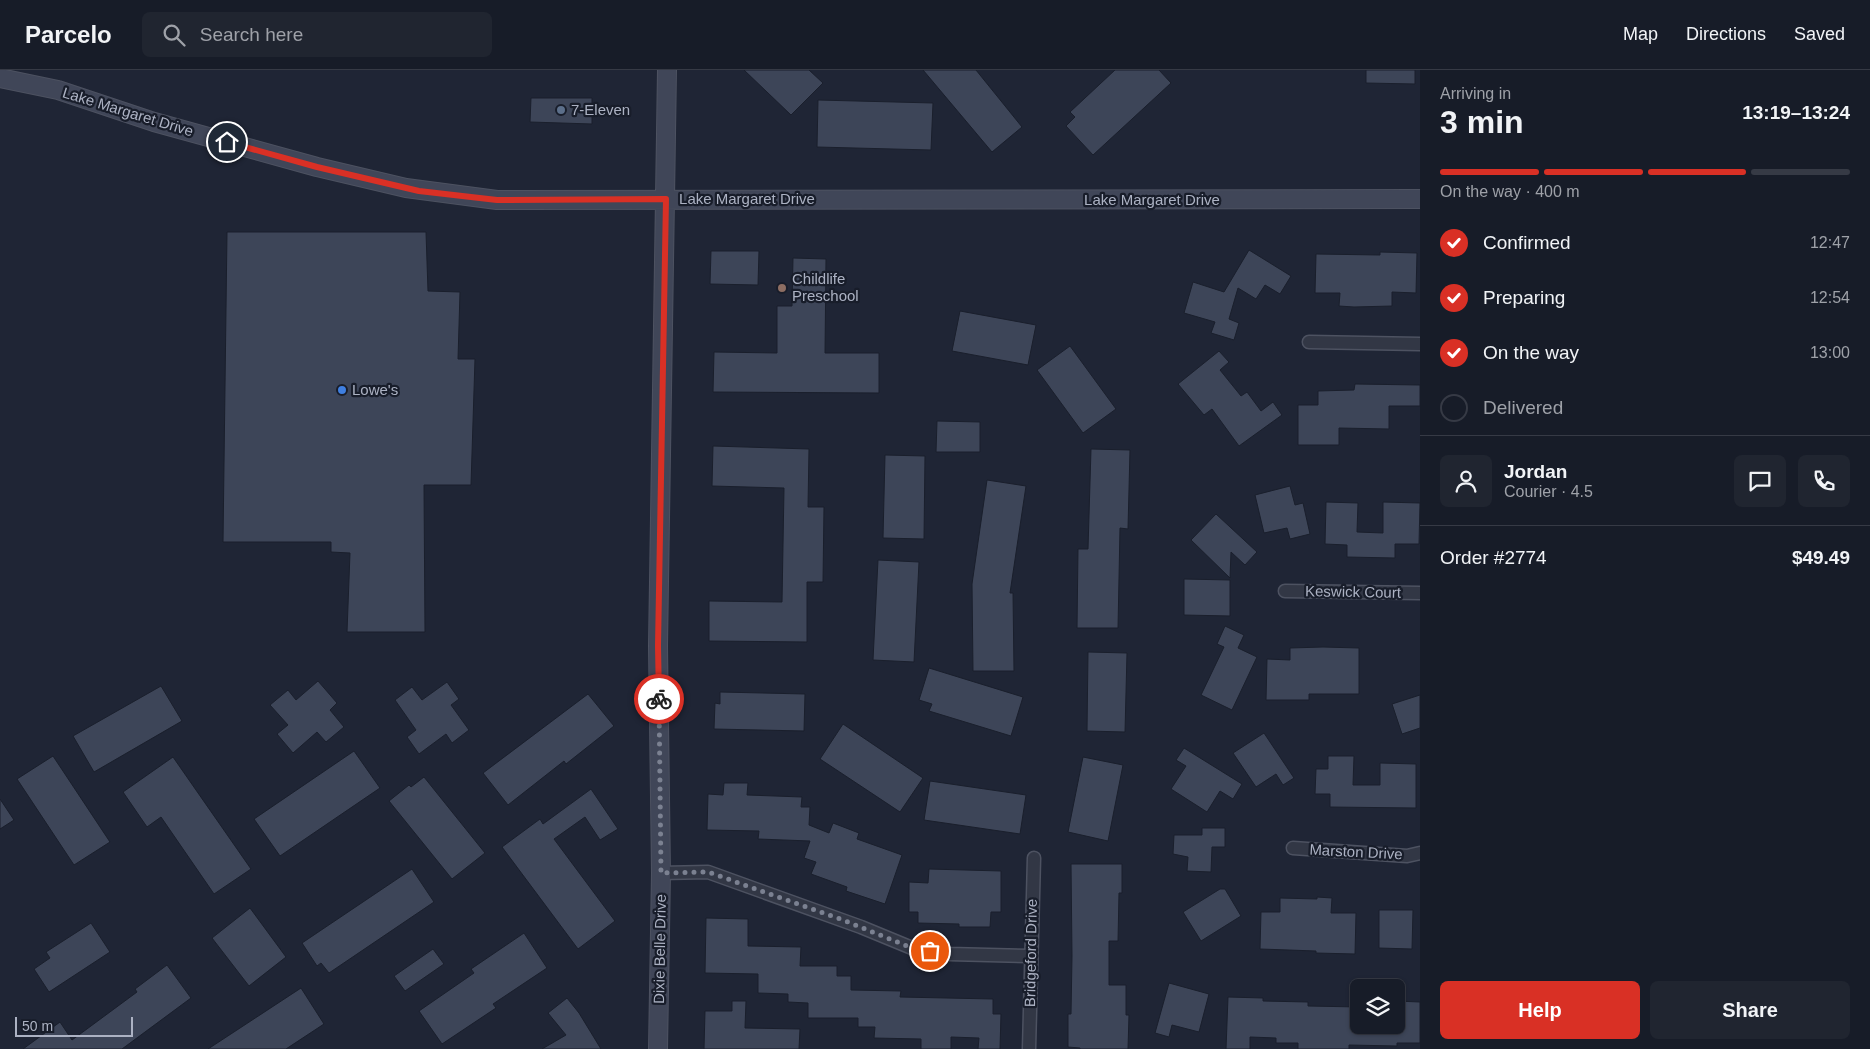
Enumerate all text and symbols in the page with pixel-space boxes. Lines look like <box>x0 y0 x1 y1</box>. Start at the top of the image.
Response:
search box <box>142 12 492 57</box>
text: Parcelo <box>25 21 112 48</box>
icon: search <box>160 21 188 49</box>
text: Search here <box>200 24 303 45</box>
text: Map <box>1623 24 1658 44</box>
text: Directions <box>1686 24 1766 44</box>
text: Saved <box>1794 24 1845 44</box>
street label: Lake Margaret Drive <box>61 84 196 140</box>
text: Arriving in <box>1440 85 1511 102</box>
place label: 7-Eleven <box>571 101 630 118</box>
text: 13:19–13:24 <box>1742 102 1850 123</box>
marker: 7-Eleven <box>555 104 567 116</box>
text: 3 min <box>1440 104 1524 140</box>
pin <box>206 121 248 163</box>
icon: home <box>213 128 241 156</box>
text: On the way · 400 m <box>1440 183 1580 200</box>
street label: Lake Margaret Drive <box>679 190 815 207</box>
street label: Lake Margaret Drive <box>1084 191 1220 208</box>
icon: check <box>1440 229 1468 257</box>
text: Confirmed <box>1483 232 1571 253</box>
text: 12:47 <box>1810 234 1850 251</box>
place label: Childlife Preschool <box>792 270 859 304</box>
marker: Childlife Preschool <box>776 282 788 294</box>
icon: check <box>1440 284 1468 312</box>
text: Preparing <box>1483 287 1565 308</box>
text: 12:54 <box>1810 289 1850 306</box>
icon: check <box>1440 339 1468 367</box>
text: On the way <box>1483 342 1579 363</box>
text: 13:00 <box>1810 344 1850 361</box>
place label: Lowe's <box>352 381 398 398</box>
marker: Lowe's <box>336 384 348 396</box>
text: Delivered <box>1483 397 1563 418</box>
button: person <box>1440 455 1492 507</box>
button: chat <box>1734 455 1786 507</box>
button: phone <box>1798 455 1850 507</box>
text: Jordan <box>1504 461 1567 482</box>
text: Courier · 4.5 <box>1504 483 1593 500</box>
text: Order #2774 <box>1440 547 1547 568</box>
text: $49.49 <box>1792 547 1850 568</box>
street label: Keswick Court <box>1305 582 1402 601</box>
courier <box>634 674 684 724</box>
icon: bike <box>645 685 673 713</box>
street label: Marston Drive <box>1309 841 1403 862</box>
street label: Dixie Belle Drive <box>650 894 669 1004</box>
street label: Bridgeford Drive <box>1021 899 1040 1007</box>
pin <box>909 930 951 972</box>
icon: bag <box>916 937 944 965</box>
map controls <box>1350 979 1405 1034</box>
button: layers <box>1350 979 1405 1034</box>
button: Help <box>1440 981 1640 1039</box>
button: Share <box>1650 981 1850 1039</box>
scale bar <box>15 1014 132 1037</box>
text: 50 m <box>22 1018 53 1034</box>

